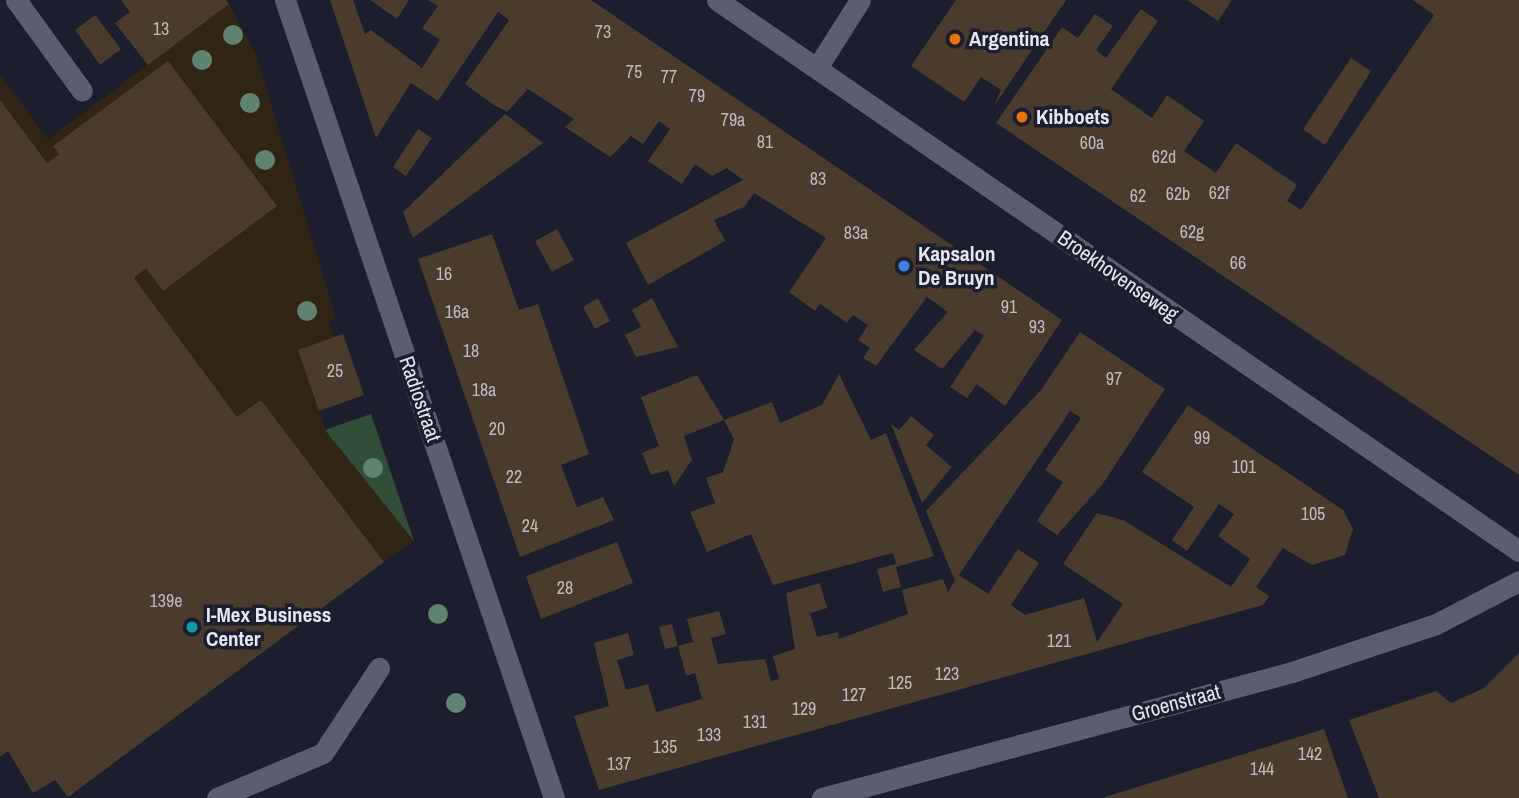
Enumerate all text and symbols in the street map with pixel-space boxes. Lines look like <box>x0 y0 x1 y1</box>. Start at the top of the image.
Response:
house number: 13 <box>153 18 169 40</box>
house number: 73 <box>595 21 611 43</box>
place label: Argentina <box>969 26 1049 52</box>
marker: Argentina <box>947 31 963 47</box>
house number: 75 <box>626 61 642 83</box>
house number: 77 <box>661 66 677 88</box>
house number: 79 <box>689 85 705 107</box>
place label: Kibboets <box>1036 104 1110 130</box>
house number: 79a <box>721 109 745 131</box>
marker: Kibboets <box>1014 109 1030 125</box>
house number: 81 <box>757 131 773 153</box>
house number: 60a <box>1080 132 1104 154</box>
house number: 62d <box>1152 146 1176 168</box>
house number: 83 <box>810 168 826 190</box>
house number: 62f <box>1209 182 1229 204</box>
house number: 62b <box>1166 183 1190 205</box>
house number: 62 <box>1130 185 1146 207</box>
house number: 62g <box>1180 221 1204 243</box>
house number: 83a <box>844 222 868 244</box>
street label: Broekhovenseweg <box>1053 225 1183 327</box>
place label: Kapsalon De Bruyn <box>918 241 996 291</box>
house number: 66 <box>1230 252 1246 274</box>
marker: Kapsalon De Bruyn <box>896 258 912 274</box>
house number: 16 <box>436 263 452 285</box>
house number: 91 <box>1001 296 1017 318</box>
house number: 16a <box>445 301 469 323</box>
house number: 93 <box>1029 316 1045 338</box>
house number: 18 <box>463 340 479 362</box>
street label: Radiostraat <box>394 353 446 445</box>
house number: 25 <box>327 360 343 382</box>
house number: 97 <box>1106 368 1122 390</box>
house number: 18a <box>472 379 496 401</box>
house number: 20 <box>489 418 505 440</box>
house number: 99 <box>1194 427 1210 449</box>
house number: 101 <box>1232 456 1256 478</box>
house number: 22 <box>506 466 522 488</box>
house number: 105 <box>1301 503 1325 525</box>
house number: 24 <box>522 515 538 537</box>
house number: 28 <box>557 577 573 599</box>
house number: 139e <box>150 590 182 612</box>
place label: I-Mex Business Center <box>206 602 331 652</box>
marker: I-Mex Business Center <box>184 619 200 635</box>
house number: 121 <box>1047 630 1071 652</box>
house number: 123 <box>935 663 959 685</box>
house number: 125 <box>888 672 912 694</box>
street label: Groenstraat <box>1129 679 1223 727</box>
house number: 127 <box>842 684 866 706</box>
house number: 129 <box>792 698 816 720</box>
house number: 131 <box>743 711 767 733</box>
house number: 133 <box>697 724 721 746</box>
house number: 135 <box>653 736 677 758</box>
house number: 142 <box>1298 743 1322 765</box>
house number: 137 <box>607 753 631 775</box>
house number: 144 <box>1250 758 1274 780</box>

